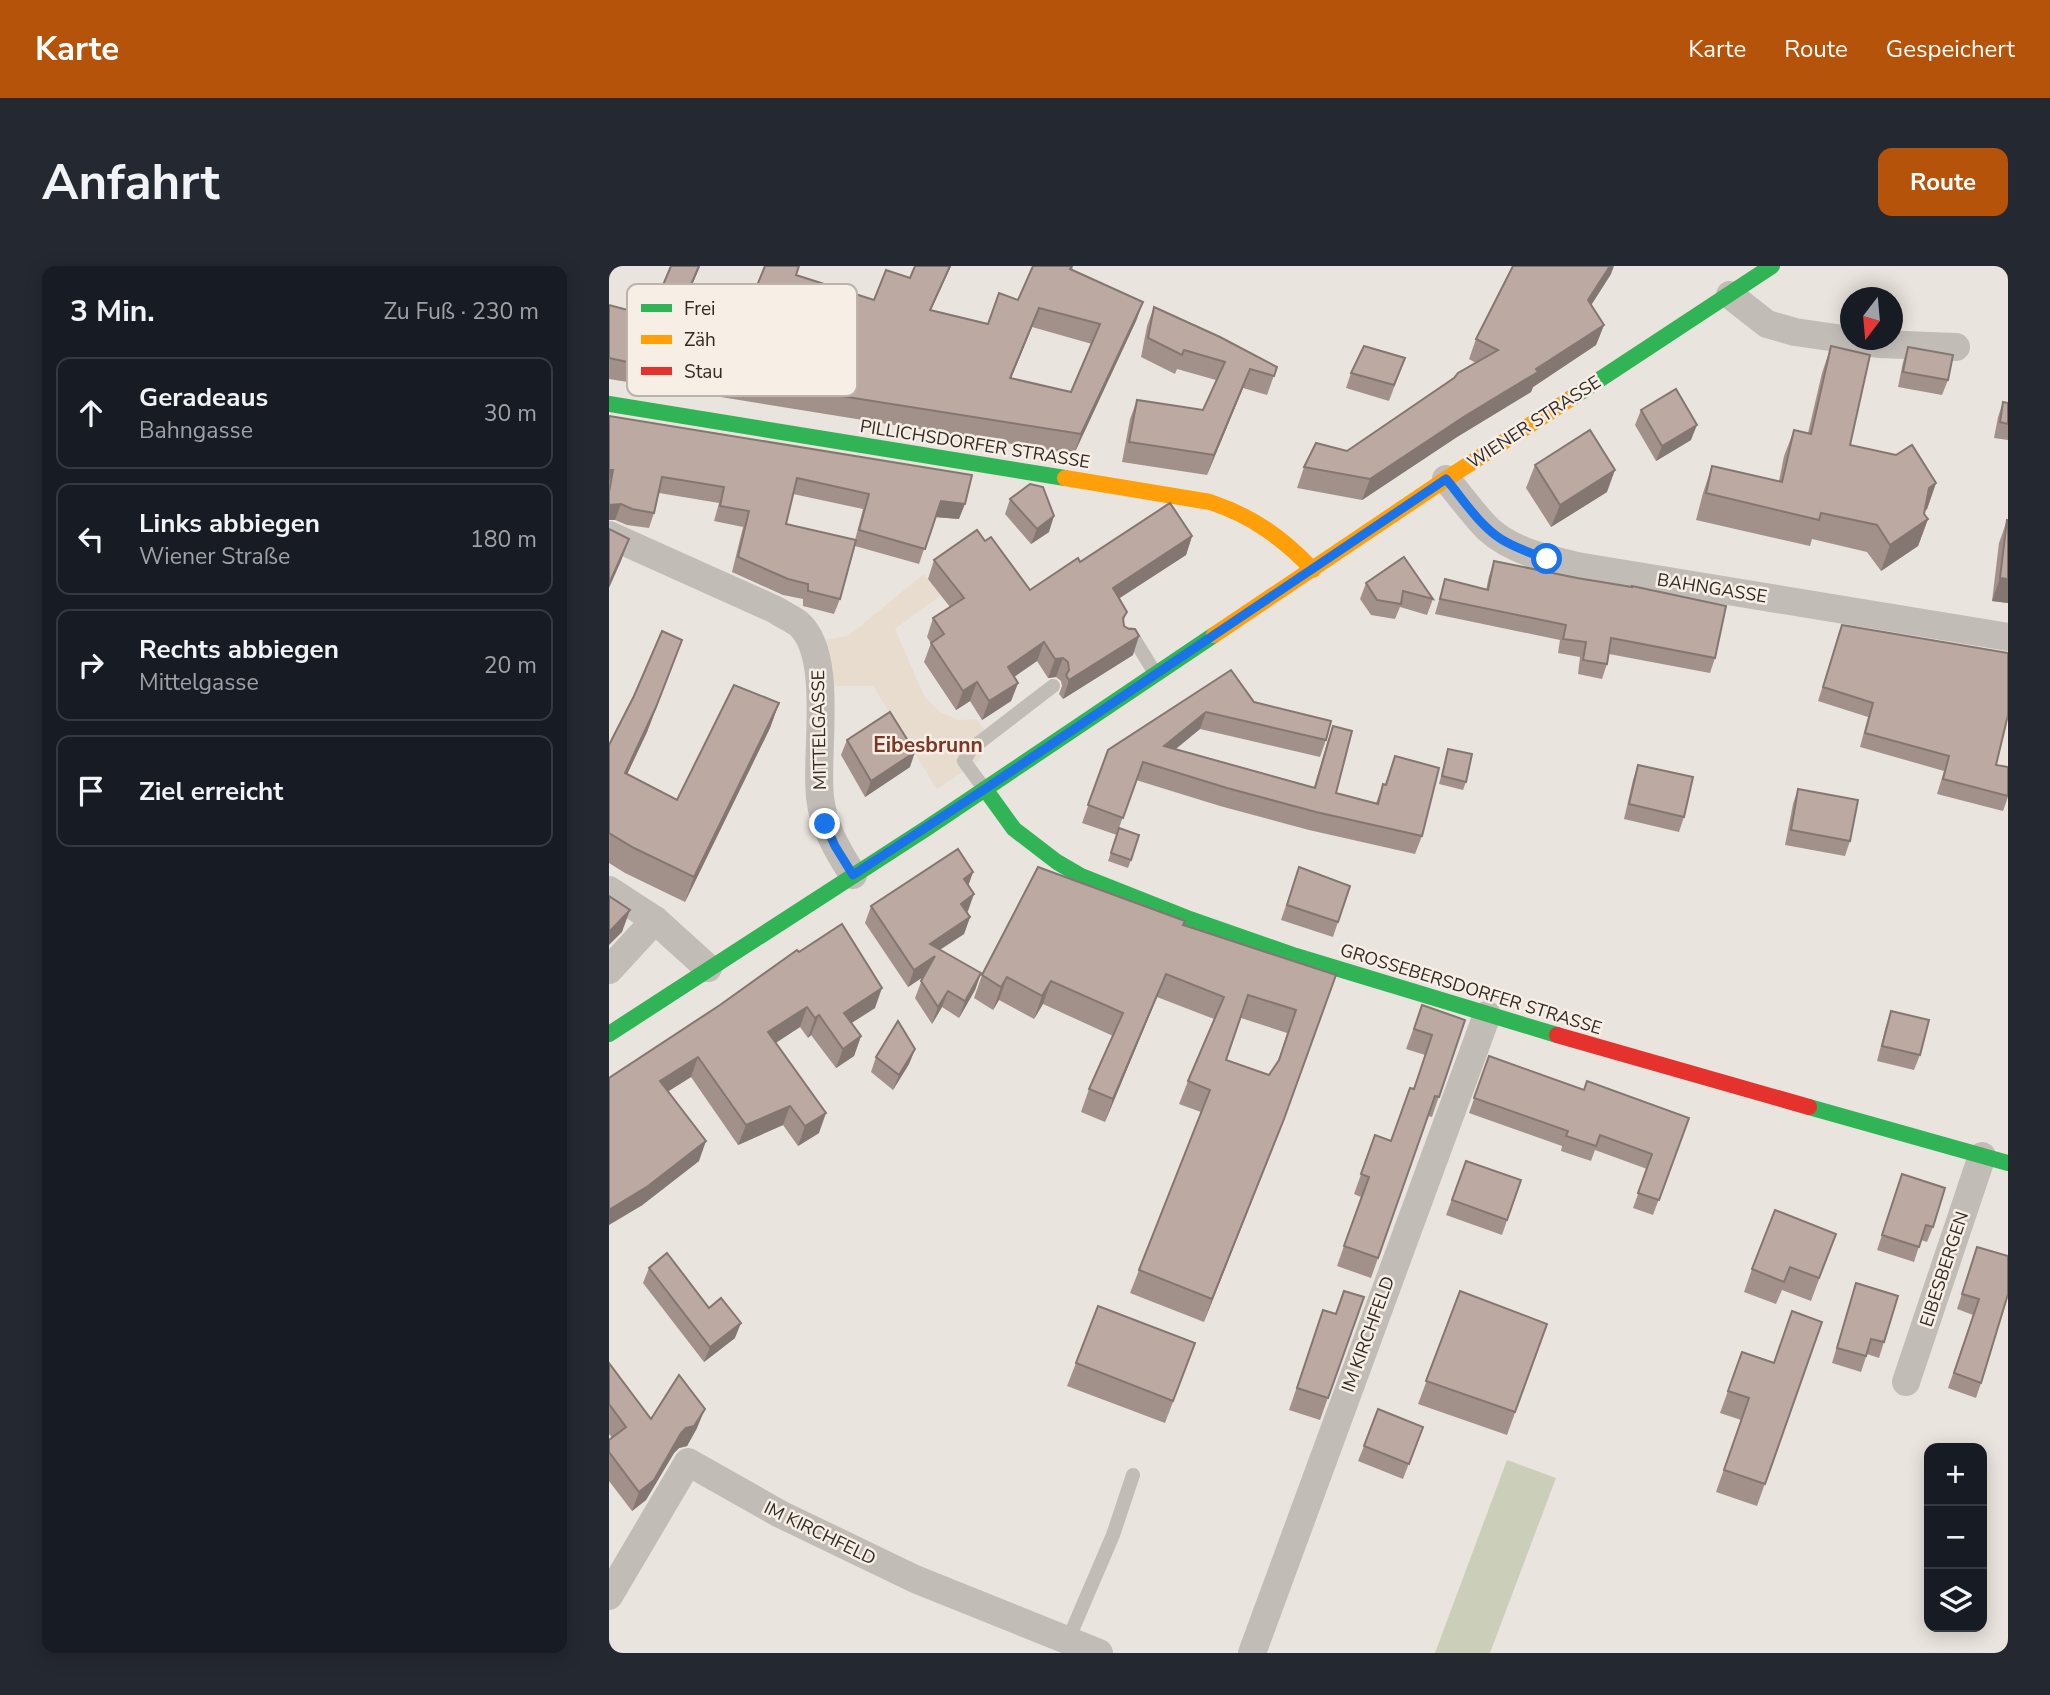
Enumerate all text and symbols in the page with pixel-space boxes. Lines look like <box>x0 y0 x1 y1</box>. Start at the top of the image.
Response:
text: Karte <box>35 27 119 72</box>
text: Karte <box>1688 33 1746 65</box>
text: Route <box>1784 33 1848 65</box>
text: Gespeichert <box>1886 33 2015 65</box>
button: Route <box>1878 148 2008 216</box>
text: Anfahrt <box>42 149 220 216</box>
legend <box>627 284 857 396</box>
north arrow <box>1840 287 1903 350</box>
text: 3 Min. <box>70 291 155 332</box>
text: Zu Fuß · 230 m <box>383 296 539 327</box>
text: Frei <box>684 296 715 322</box>
text: Zäh <box>684 327 716 353</box>
text: Stau <box>684 359 723 385</box>
street label: WIENER STRASSE <box>1463 370 1605 474</box>
text: Geradeaus <box>139 380 268 415</box>
icon: ahead <box>72 394 110 432</box>
text: 30 m <box>484 398 537 429</box>
street label: PILLICHSDORFER STRASSE <box>858 414 1092 474</box>
text: Bahngasse <box>139 415 253 446</box>
text: Links abbiegen <box>139 506 320 541</box>
icon: left <box>72 520 110 558</box>
text: 180 m <box>470 524 537 555</box>
text: Wiener Straße <box>139 541 290 572</box>
route start <box>1531 543 1562 574</box>
street label: BAHNGASSE <box>1655 567 1769 609</box>
text: Rechts abbiegen <box>139 632 339 667</box>
icon: right <box>72 646 110 684</box>
text: 20 m <box>484 650 537 681</box>
text: Mittelgasse <box>139 667 259 698</box>
street label: MITTELGASSE <box>806 670 832 790</box>
district label: Eibesbrunn <box>873 731 983 759</box>
icon: arrive <box>72 772 110 810</box>
text: Ziel erreicht <box>139 774 283 809</box>
route end <box>809 808 840 839</box>
street label: GROSSEBERSDORFER STRASSE <box>1337 938 1605 1040</box>
street label: EIBESBERGEN <box>1914 1208 1974 1330</box>
street label: IM KIRCHFELD <box>1336 1273 1400 1395</box>
map controls <box>1924 1443 1987 1632</box>
button: + <box>1924 1443 1987 1506</box>
street label: IM KIRCHFELD <box>760 1496 880 1570</box>
button: − <box>1924 1506 1987 1569</box>
button: layers <box>1924 1569 1987 1632</box>

